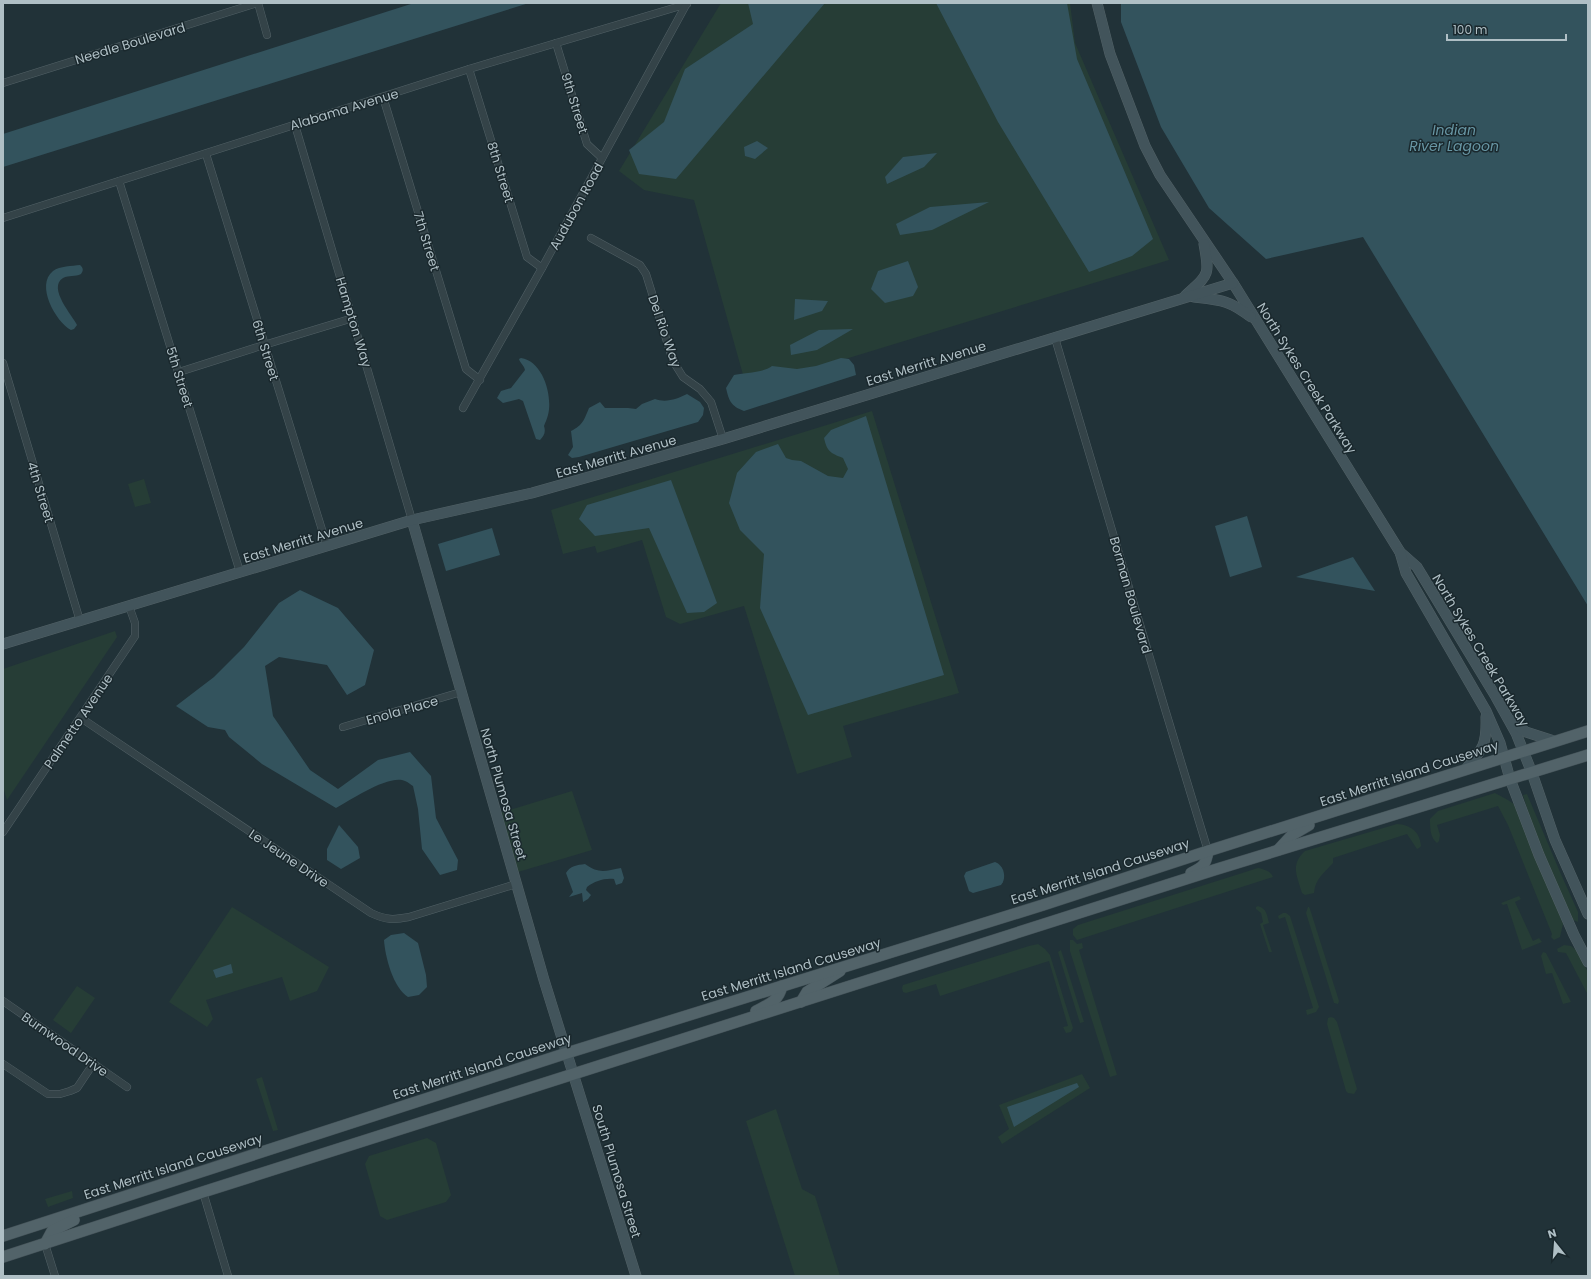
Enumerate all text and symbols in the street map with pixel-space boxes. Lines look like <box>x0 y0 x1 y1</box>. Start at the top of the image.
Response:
scale bar <box>1447 16 1566 42</box>
street label: Needle Boulevard <box>73 18 188 69</box>
text: 100 m <box>1453 21 1487 38</box>
street label: 9th Street <box>556 70 593 136</box>
street label: Alabama Avenue <box>287 84 401 135</box>
water label: Indian River Lagoon <box>1409 120 1499 156</box>
street label: 8th Street <box>482 139 519 205</box>
street label: Audubon Road <box>545 159 608 253</box>
street label: 7th Street <box>408 209 445 274</box>
street label: Hampton Way <box>331 275 376 370</box>
street label: Del Rio Way <box>643 292 686 371</box>
street label: North Sykes Creek Parkway <box>1252 299 1361 458</box>
street label: 6th Street <box>247 317 284 383</box>
street label: East Merritt Avenue <box>864 336 988 391</box>
street label: 5th Street <box>161 344 198 410</box>
street label: East Merritt Avenue <box>554 430 679 483</box>
street label: 4th Street <box>22 459 59 525</box>
street label: East Merritt Avenue <box>241 513 365 568</box>
street label: Borman Boulevard <box>1105 535 1156 656</box>
street label: North Sykes Creek Parkway <box>1427 571 1534 731</box>
street label: Palmetto Avenue <box>39 670 117 773</box>
street label: Enola Place <box>364 691 440 730</box>
street label: North Plumosa Street <box>476 726 532 863</box>
street label: East Merritt Island Causeway <box>1317 735 1502 811</box>
street label: Le Jeune Drive <box>245 825 333 892</box>
street label: East Merritt Island Causeway <box>1008 833 1193 909</box>
street label: East Merritt Island Causeway <box>699 933 884 1006</box>
street label: Burnwood Drive <box>18 1007 112 1081</box>
street label: East Merritt Island Causeway <box>390 1028 575 1104</box>
street label: South Plumosa Street <box>587 1102 646 1240</box>
street label: East Merritt Island Causeway <box>81 1128 266 1204</box>
north arrow <box>1535 1223 1575 1263</box>
text: N <box>1546 1225 1558 1242</box>

